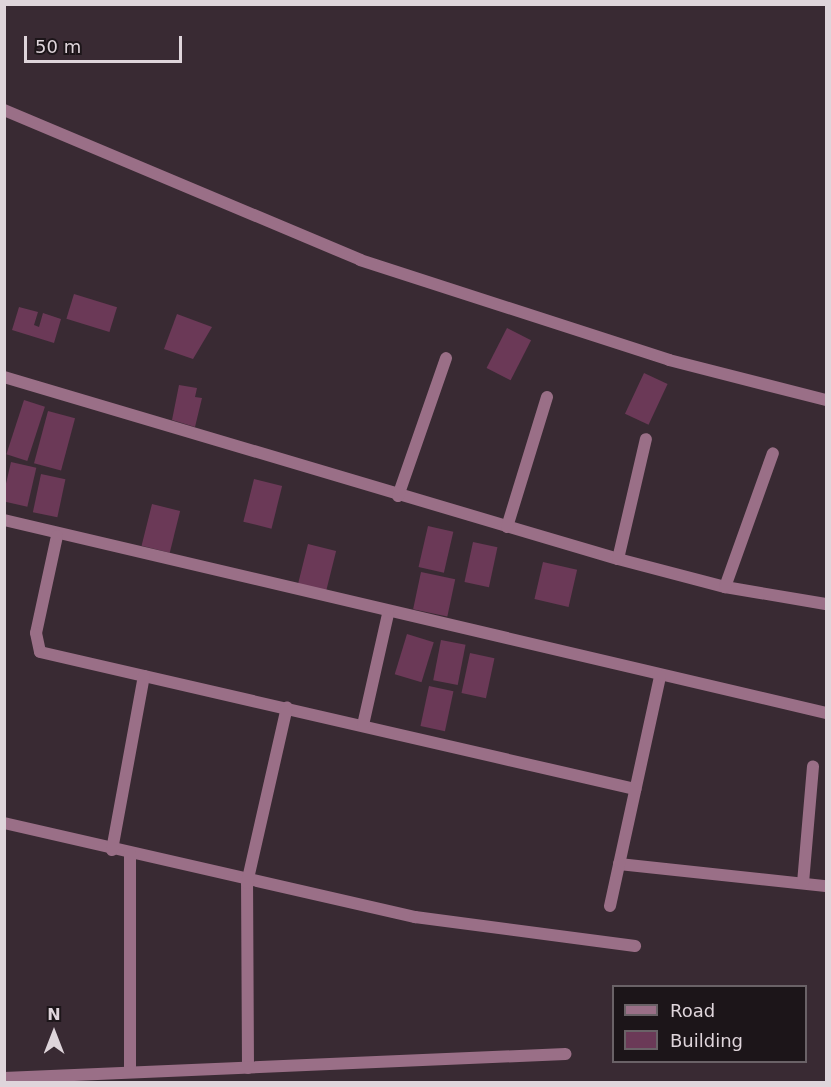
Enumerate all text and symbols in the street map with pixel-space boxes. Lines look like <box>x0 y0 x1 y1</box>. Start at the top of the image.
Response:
scale bar <box>27 24 184 62</box>
text: 50 m <box>35 36 81 57</box>
legend <box>612 985 807 1063</box>
text: Road <box>670 1000 715 1021</box>
north arrow <box>24 1003 84 1063</box>
text: N <box>47 1005 61 1024</box>
text: Building <box>670 1030 743 1051</box>

